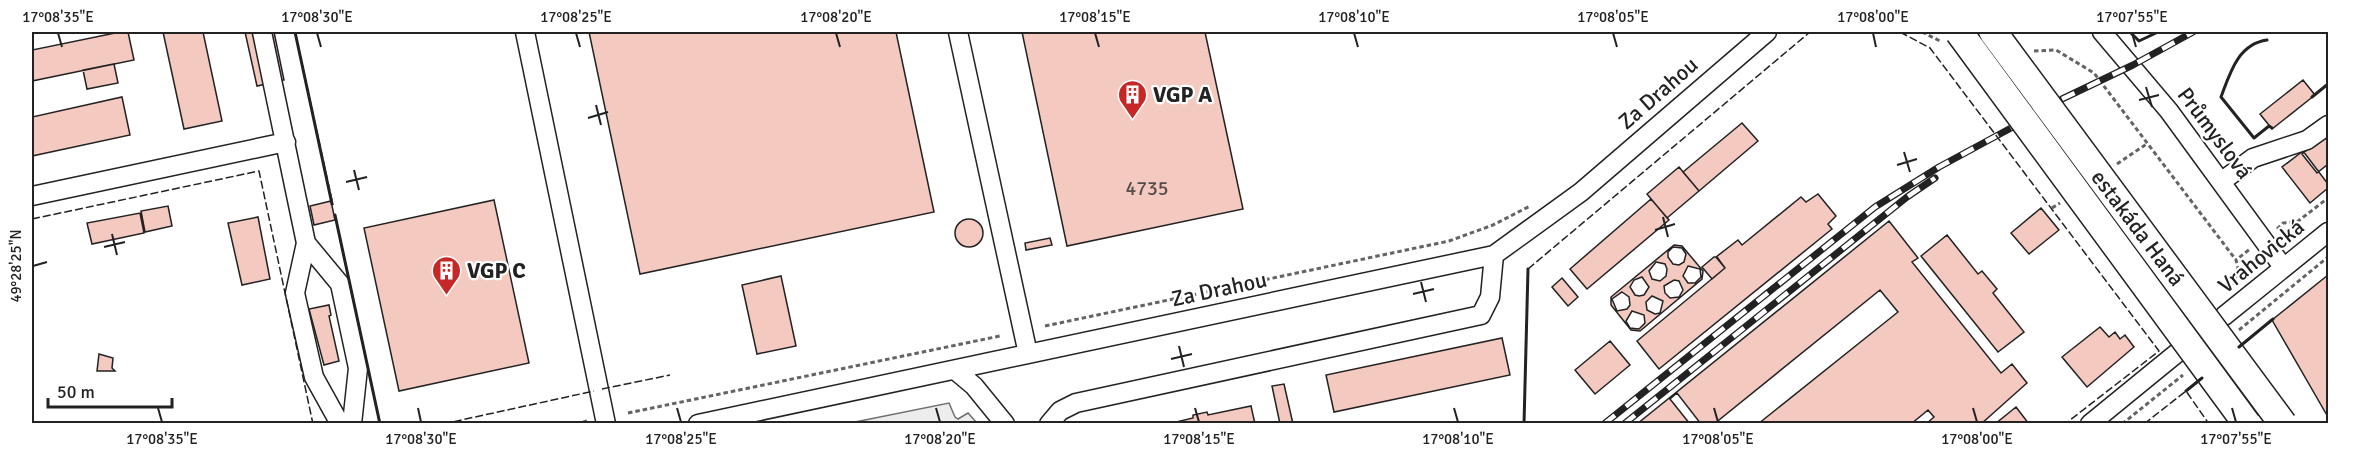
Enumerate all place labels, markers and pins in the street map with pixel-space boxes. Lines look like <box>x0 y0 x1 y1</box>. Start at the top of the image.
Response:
building icon: VGP A <box>1116 78 1148 120</box>
place label: VGP A <box>1153 81 1212 108</box>
building icon: VGP C <box>430 254 462 296</box>
place label: VGP C <box>467 257 526 284</box>

